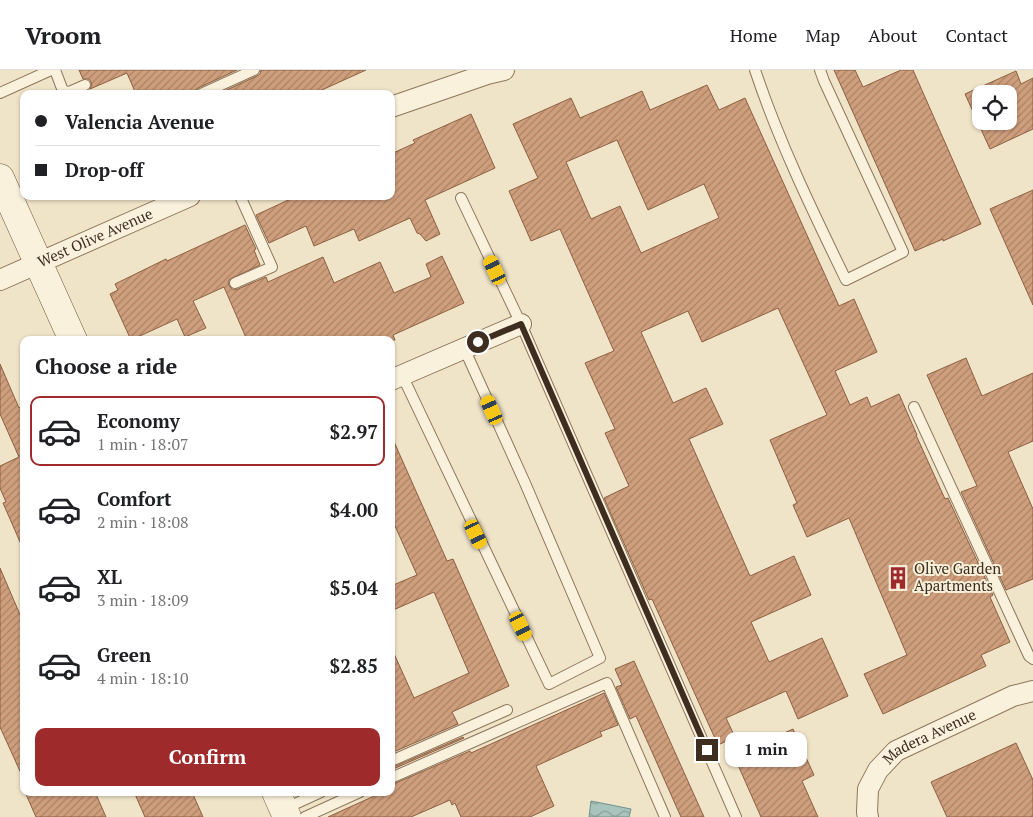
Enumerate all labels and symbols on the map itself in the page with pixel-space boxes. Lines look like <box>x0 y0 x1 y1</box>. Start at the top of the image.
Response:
street label: West Olive Avenue <box>34 203 155 271</box>
car <box>481 253 508 287</box>
route start <box>467 331 489 353</box>
car <box>479 393 504 427</box>
car <box>462 517 489 551</box>
place label: Olive Garden Apartments <box>914 558 1001 595</box>
building icon: Olive Garden Apartments <box>885 565 911 591</box>
car <box>507 609 534 643</box>
street label: Madera Avenue <box>878 704 979 768</box>
callout: 1 min <box>724 732 807 768</box>
route end <box>696 739 718 761</box>

